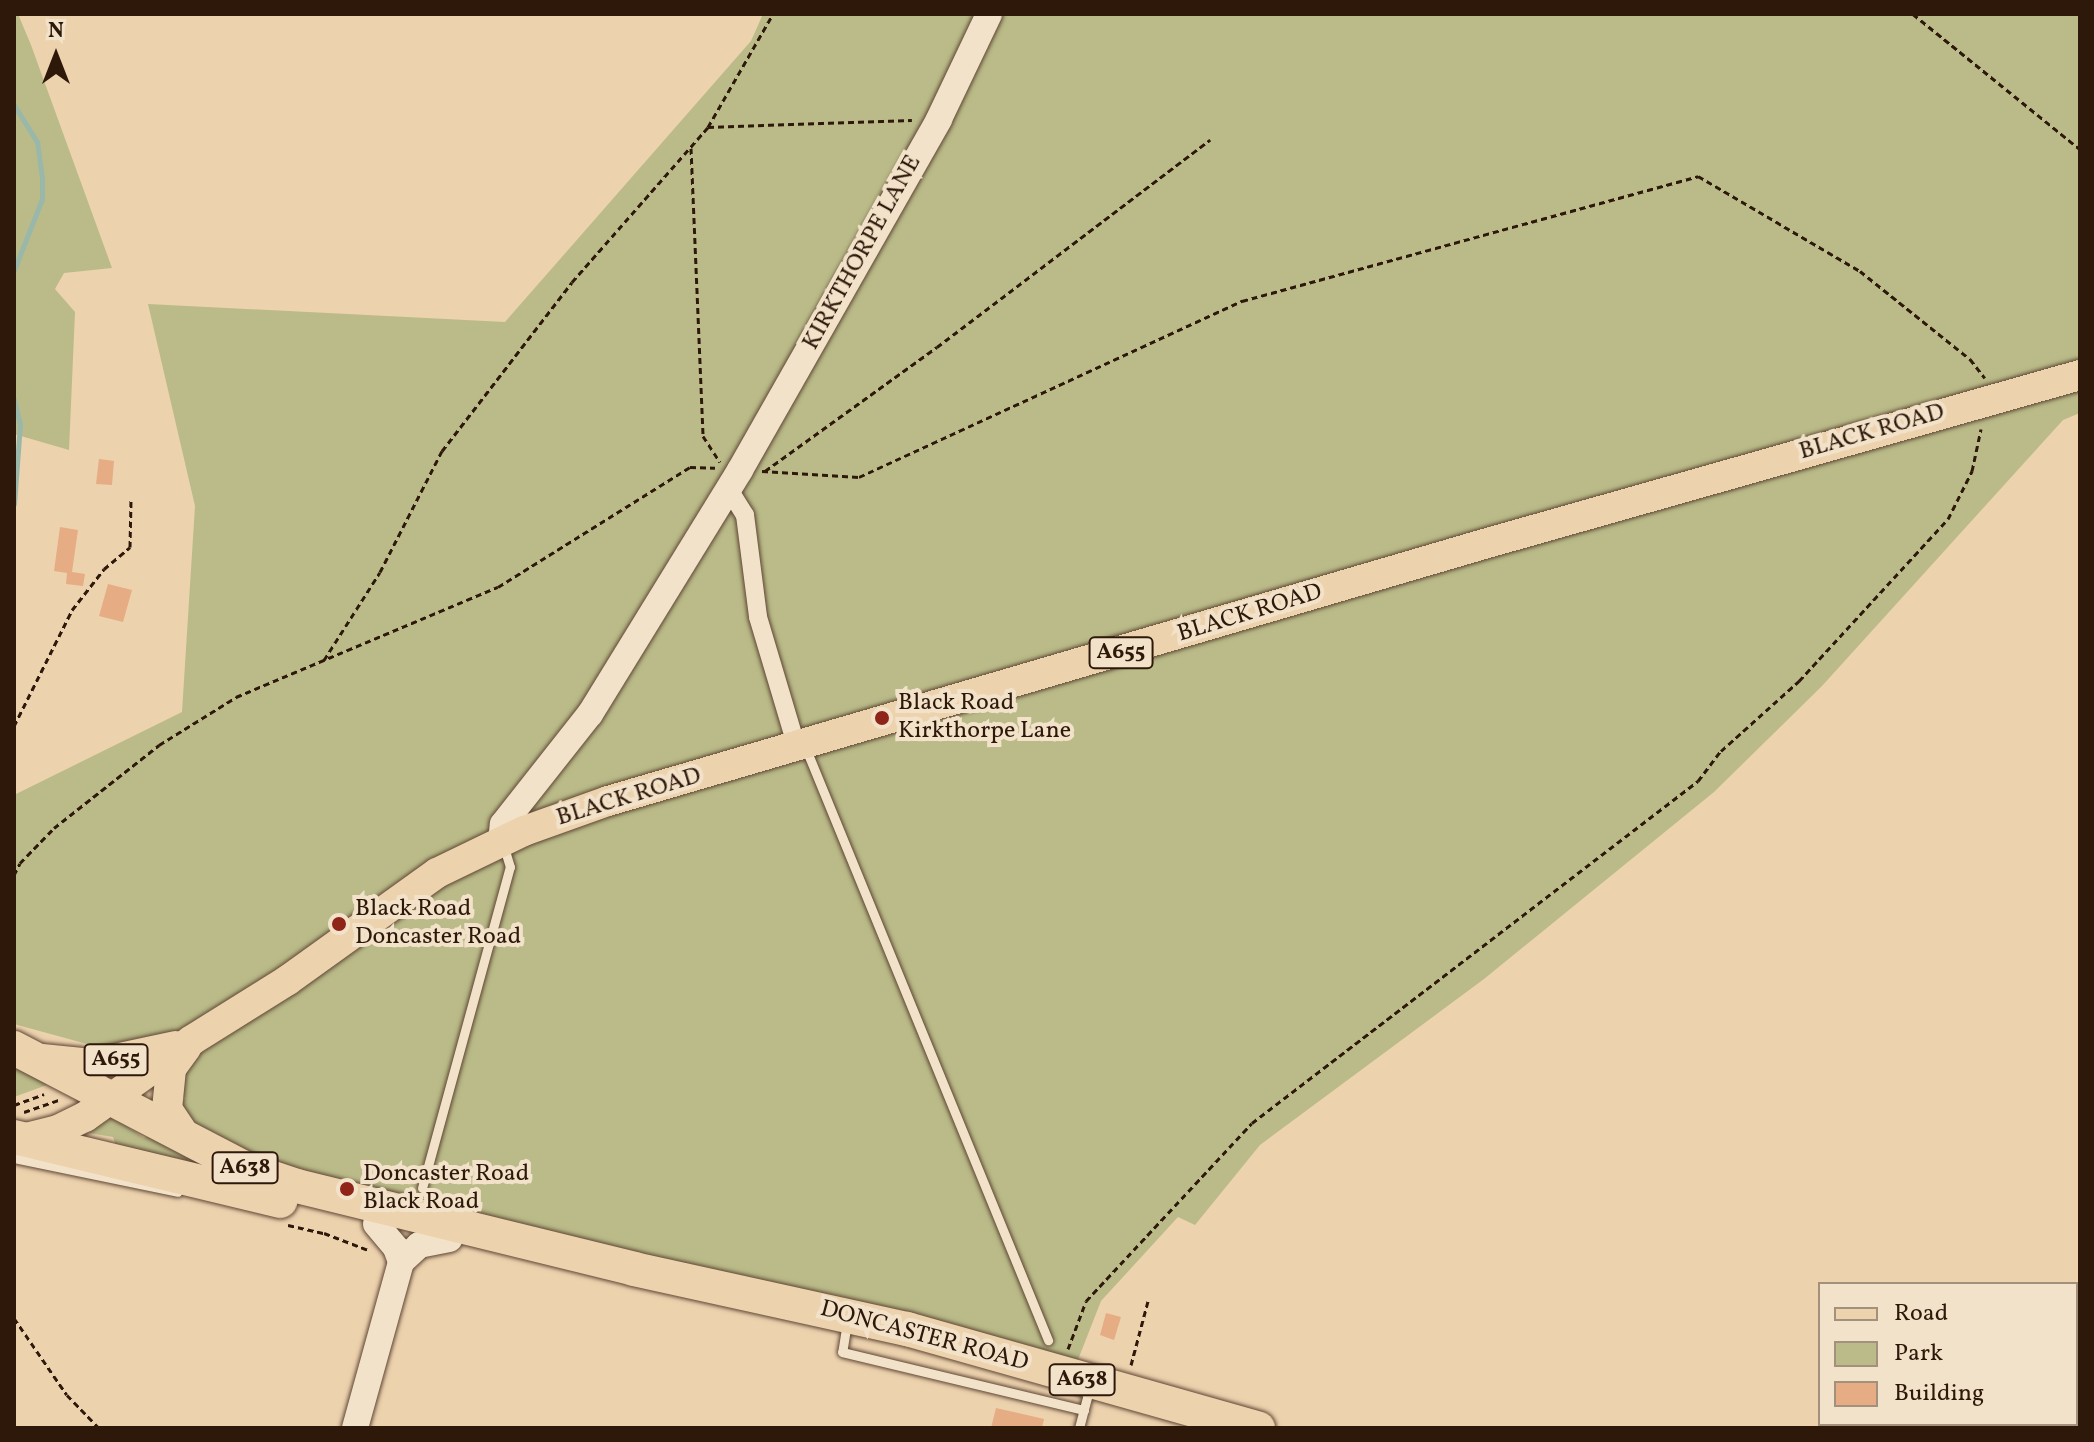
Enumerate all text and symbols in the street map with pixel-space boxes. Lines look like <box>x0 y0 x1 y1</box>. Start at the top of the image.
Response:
north arrow <box>16 16 96 96</box>
text: N <box>48 16 64 47</box>
street label: KIRKTHORPE LANE <box>798 151 928 355</box>
street label: BLACK ROAD <box>1796 399 1948 467</box>
street label: BLACK ROAD <box>1174 578 1326 650</box>
road number: A655 <box>1087 635 1155 671</box>
place label: Black Road Kirkthorpe Lane <box>898 690 1071 746</box>
marker: Black Road Kirkthorpe Lane <box>873 709 891 727</box>
street label: BLACK ROAD <box>553 762 705 834</box>
place label: Black Road Doncaster Road <box>355 896 521 952</box>
marker: Black Road Doncaster Road <box>330 915 348 933</box>
road number: A655 <box>82 1042 150 1078</box>
road number: A638 <box>211 1150 279 1186</box>
place label: Doncaster Road Black Road <box>363 1161 529 1217</box>
marker: Doncaster Road Black Road <box>338 1180 356 1198</box>
legend <box>1818 1282 2078 1426</box>
street label: DONCASTER ROAD <box>817 1295 1031 1379</box>
text: Road <box>1894 1297 1948 1331</box>
text: Park <box>1894 1337 1943 1371</box>
road number: A638 <box>1048 1362 1116 1398</box>
text: Building <box>1894 1377 1984 1411</box>

